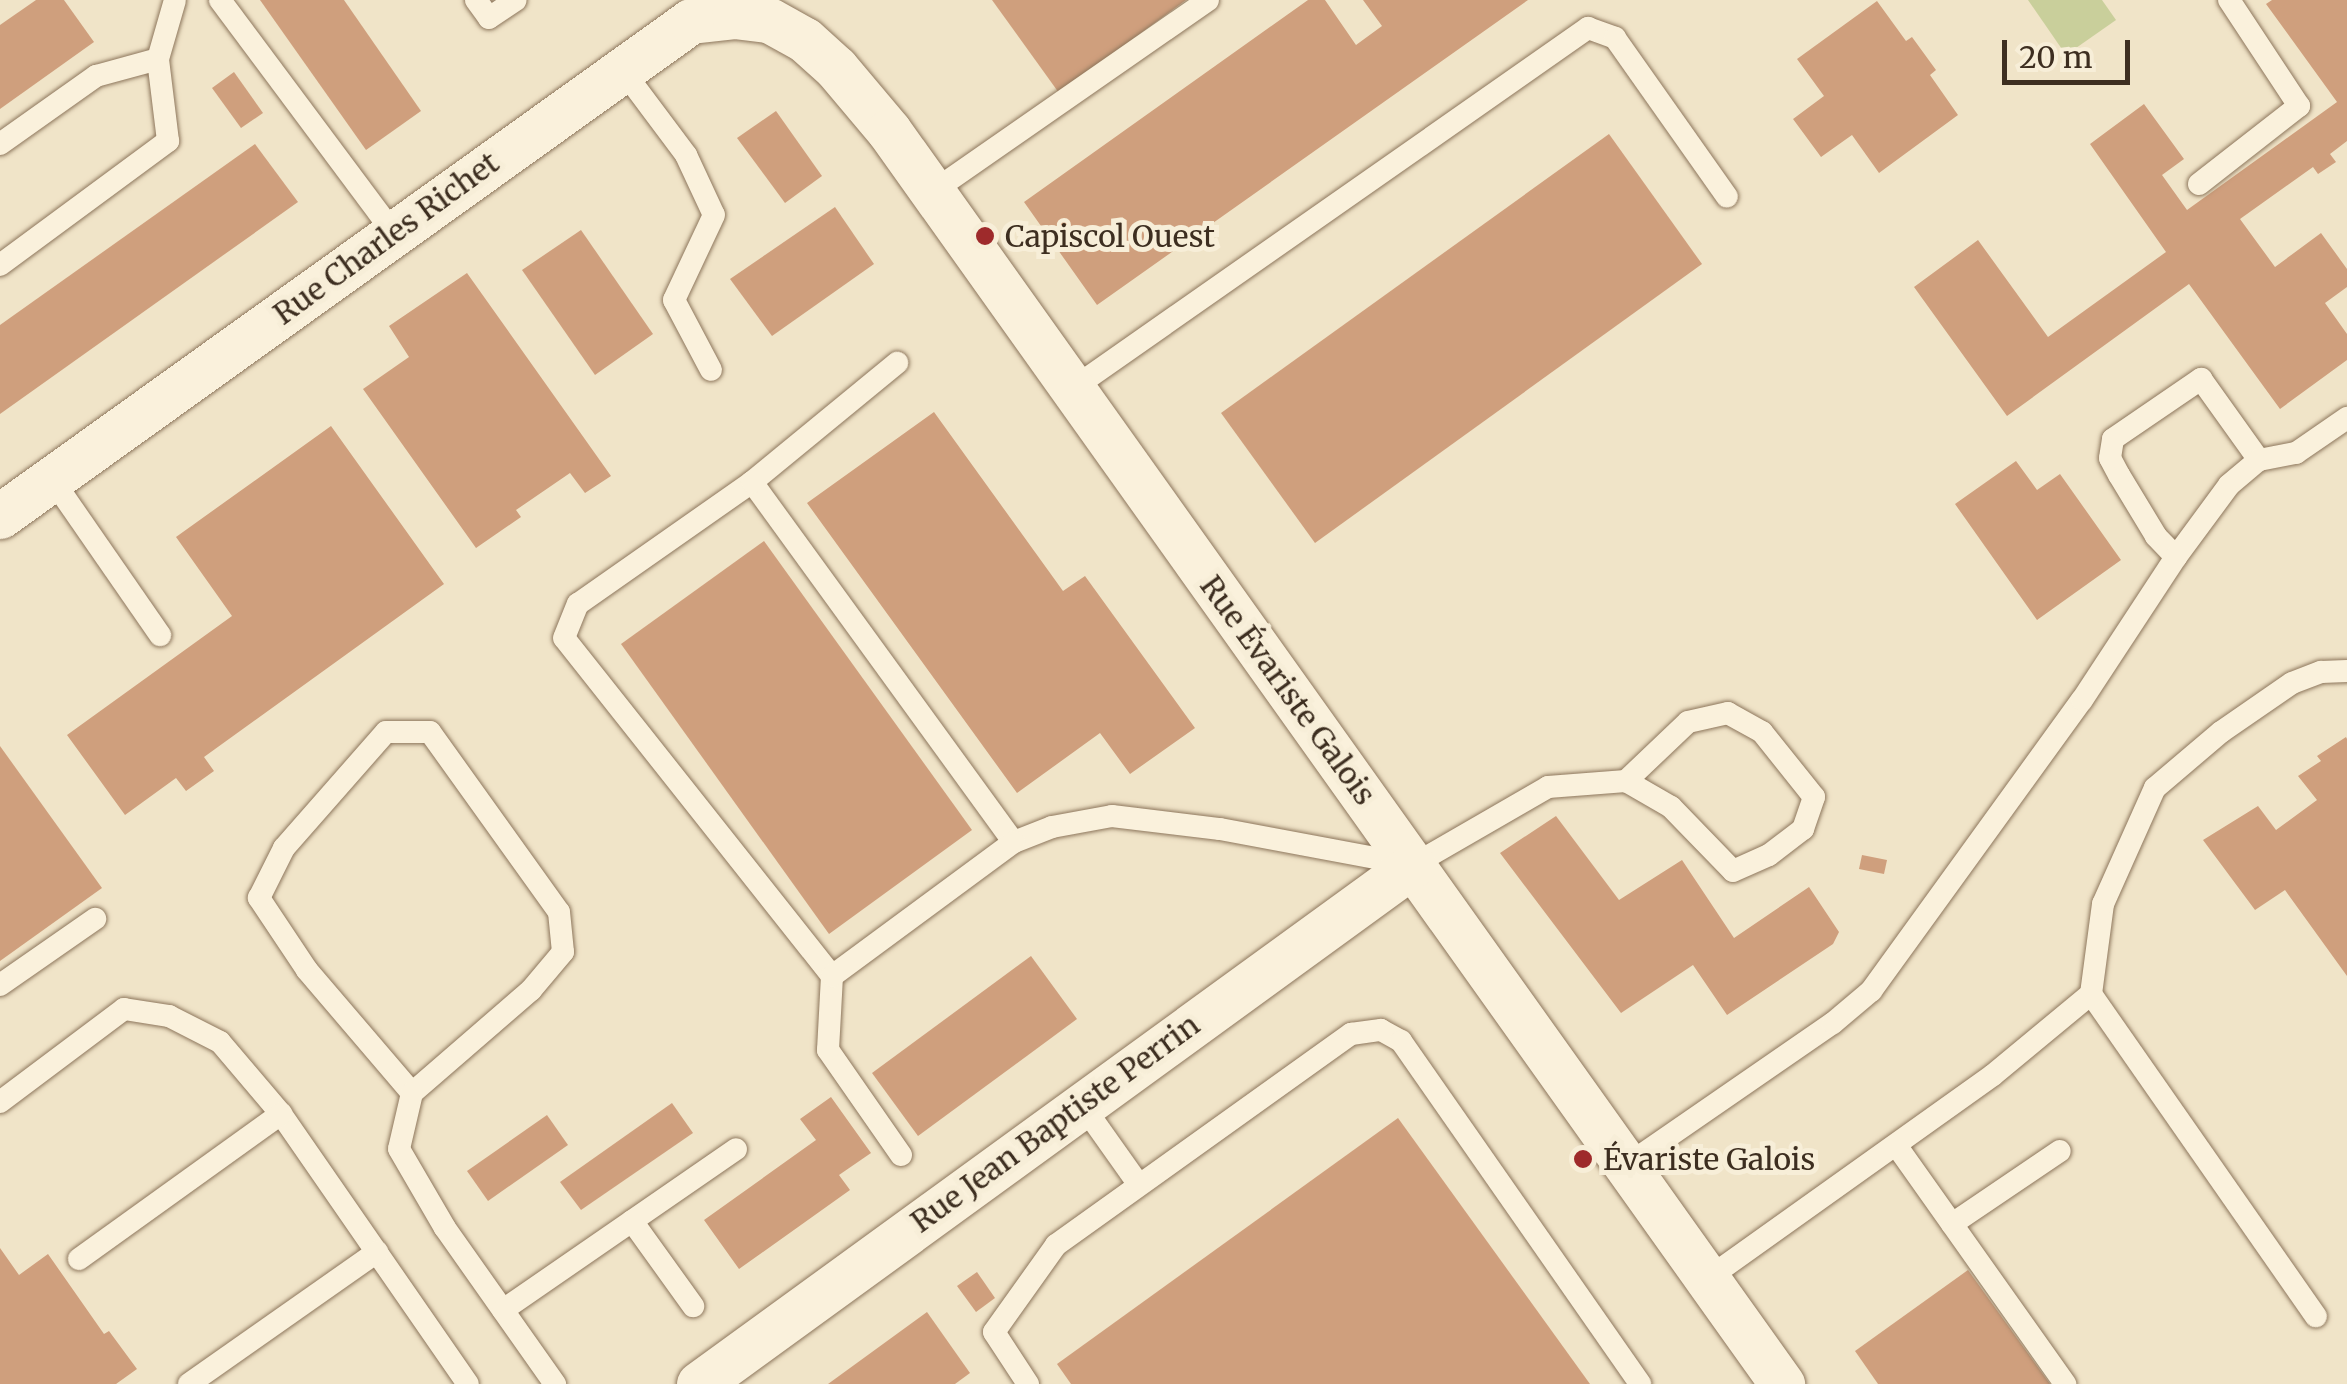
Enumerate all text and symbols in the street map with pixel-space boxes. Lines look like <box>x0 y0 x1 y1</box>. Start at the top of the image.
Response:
scale bar <box>2007 20 2134 82</box>
text: 20 m <box>2019 38 2092 76</box>
street label: Rue Charles Richet <box>266 144 506 332</box>
place label: Capiscol Ouest <box>1005 218 1215 254</box>
marker: Capiscol Ouest <box>974 225 996 247</box>
street label: Rue Évariste Galois <box>1193 569 1383 811</box>
street label: Rue Jean Baptiste Perrin <box>904 1006 1206 1240</box>
place label: Évariste Galois <box>1603 1141 1815 1177</box>
marker: Évariste Galois <box>1572 1148 1594 1170</box>

